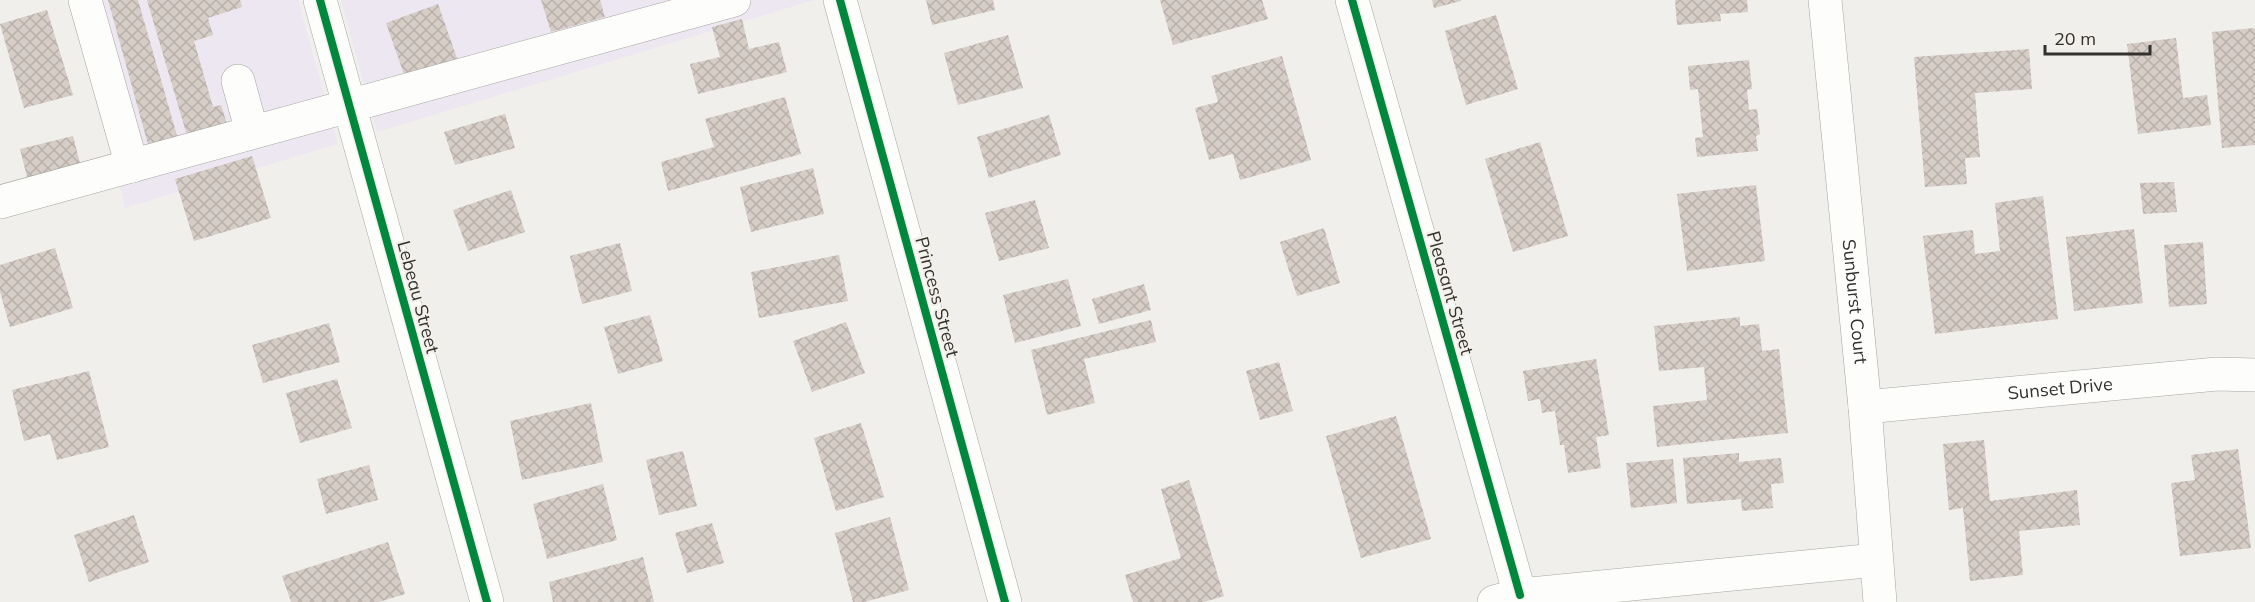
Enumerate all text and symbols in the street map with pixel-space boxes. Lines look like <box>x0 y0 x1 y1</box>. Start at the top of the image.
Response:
scale bar <box>2045 18 2150 56</box>
text: 20 m <box>2054 27 2096 50</box>
street label: Pleasant Street <box>1422 228 1479 357</box>
street label: Princess Street <box>910 234 965 360</box>
street label: Lebeau Street <box>392 238 445 356</box>
street label: Sunburst Court <box>1838 238 1873 365</box>
street label: Sunset Drive <box>2007 372 2114 405</box>

